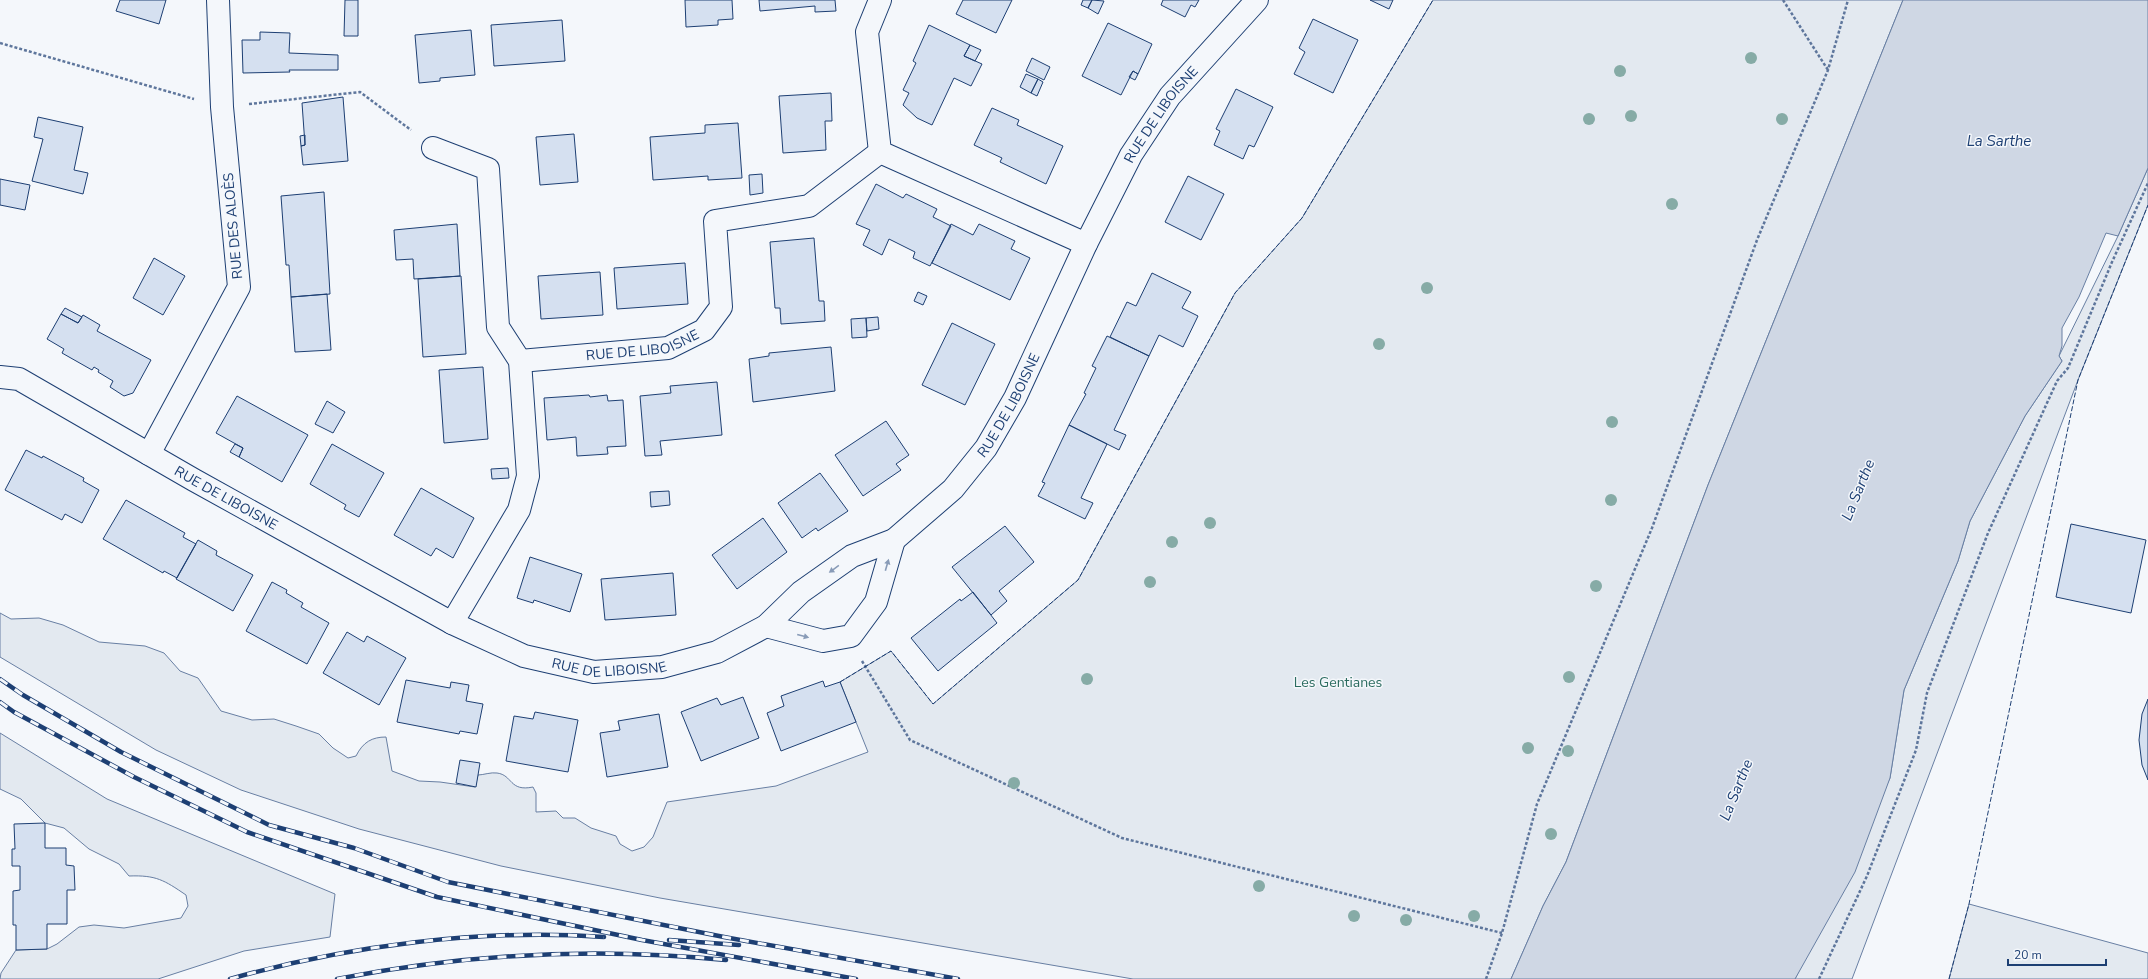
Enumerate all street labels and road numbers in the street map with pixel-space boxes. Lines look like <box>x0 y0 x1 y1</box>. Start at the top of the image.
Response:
street label: RUE DE LIBOISNE <box>1119 62 1202 166</box>
street label: RUE DES ALOÈS <box>219 172 247 280</box>
street label: RUE DE LIBOISNE <box>585 325 702 365</box>
street label: RUE DE LIBOISNE <box>973 350 1044 461</box>
street label: RUE DE LIBOISNE <box>171 461 281 534</box>
street label: RUE DE LIBOISNE <box>550 653 669 682</box>

